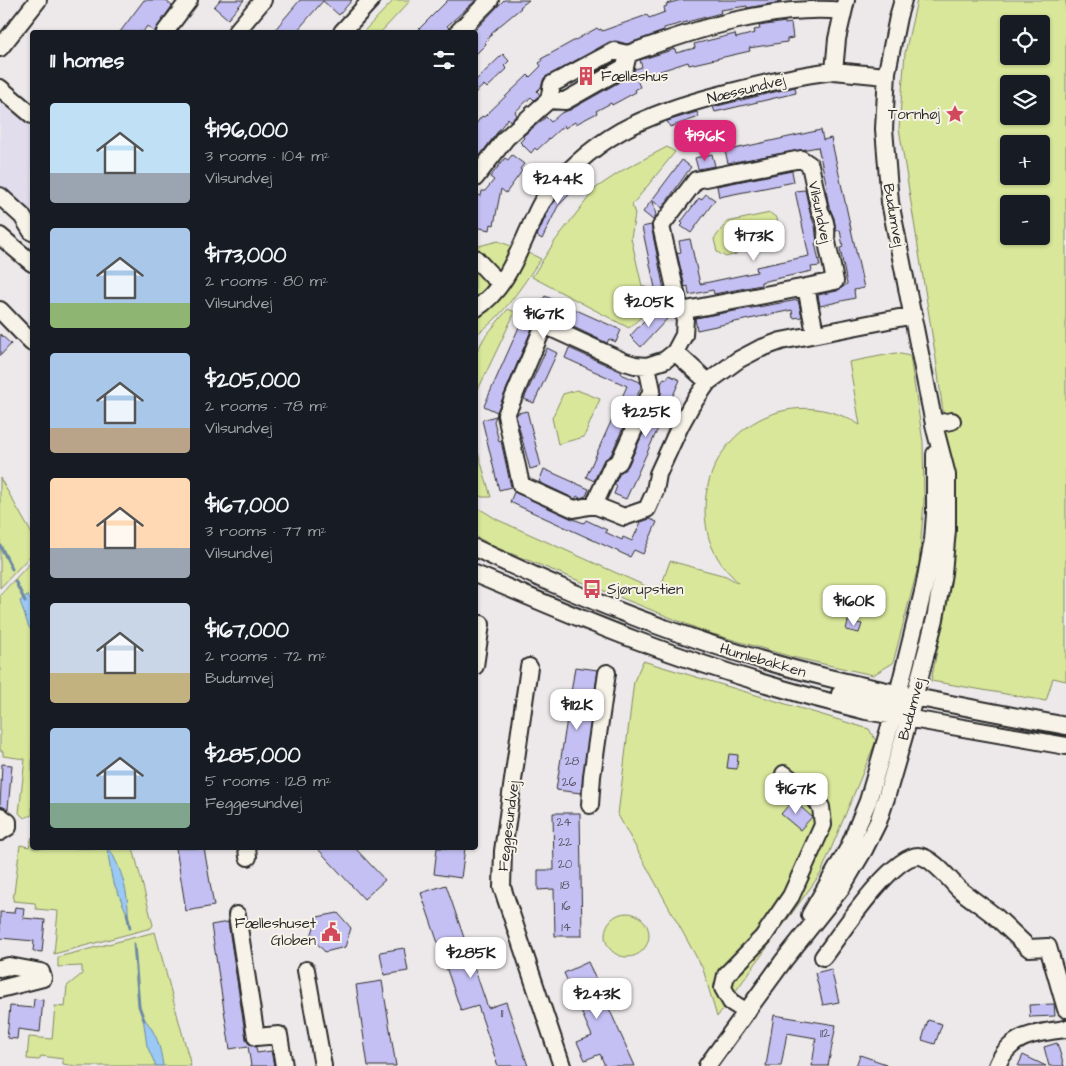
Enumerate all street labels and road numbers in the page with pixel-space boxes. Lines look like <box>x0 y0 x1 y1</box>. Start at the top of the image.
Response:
street label: Næssundvej <box>705 70 788 109</box>
street label: Vilsundvej <box>803 179 836 245</box>
street label: Budumvej <box>878 182 909 249</box>
street label: Humlebakken <box>717 638 809 683</box>
street label: Budumvej <box>893 675 930 743</box>
street label: Feggesundvej <box>493 779 525 873</box>

